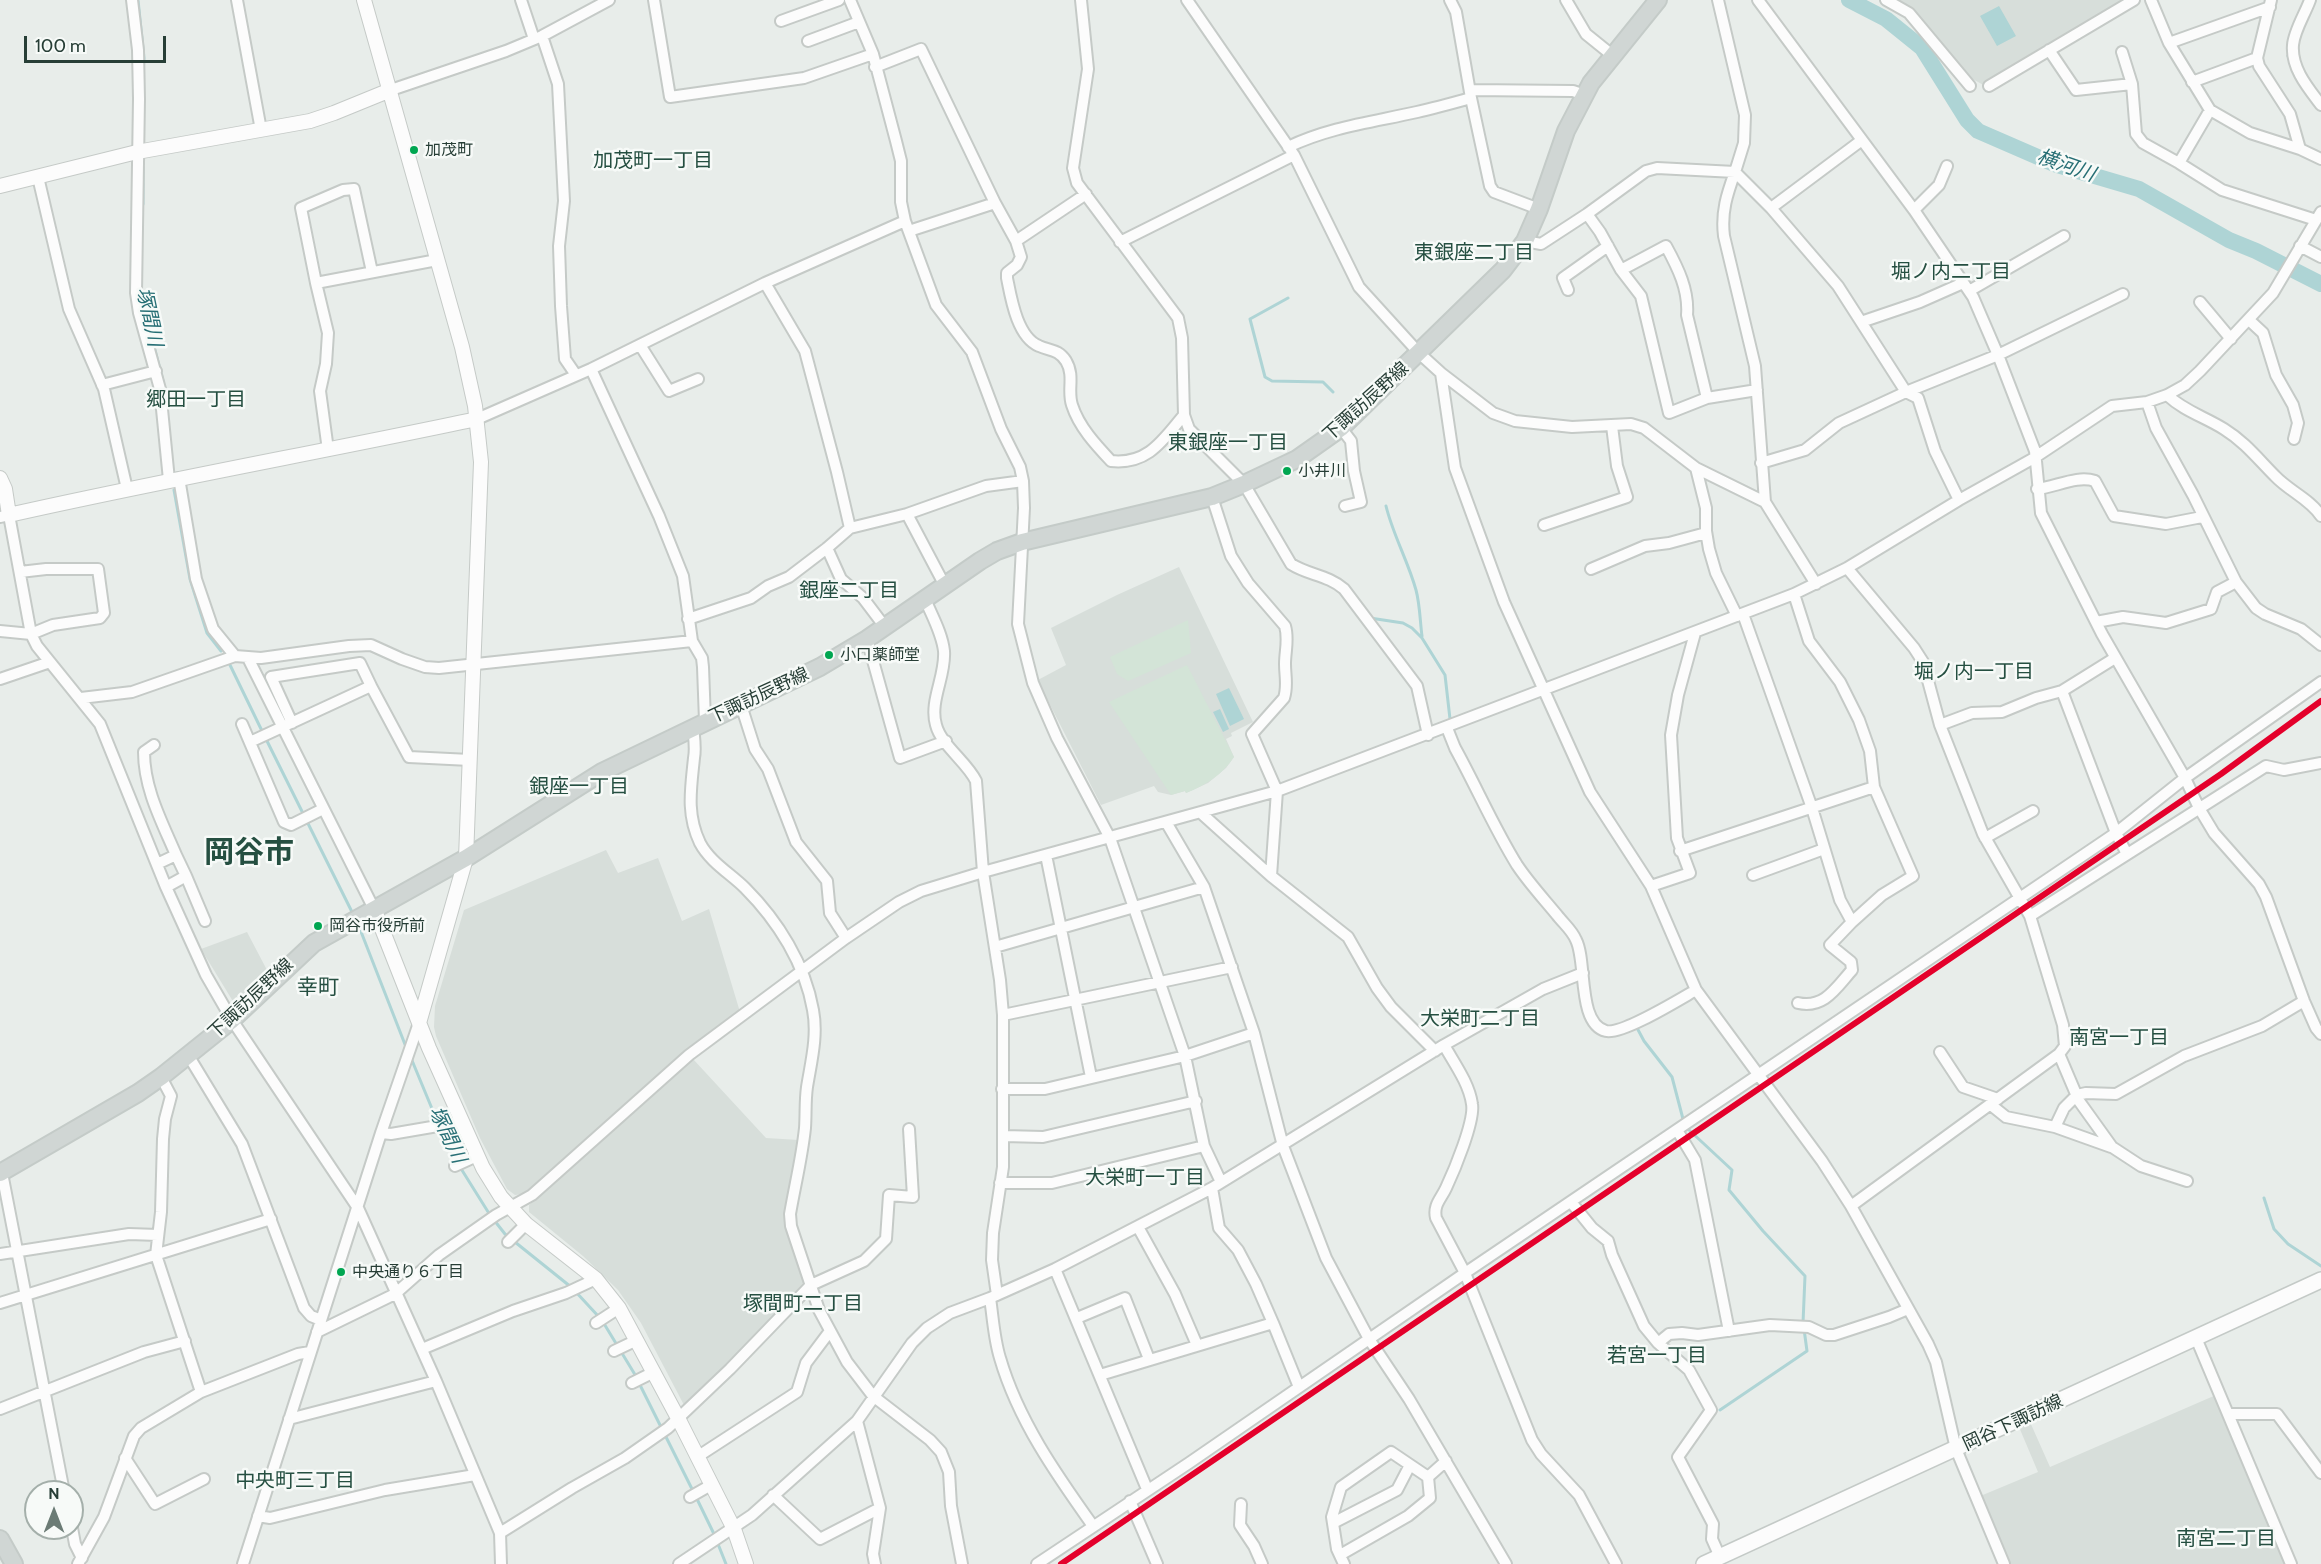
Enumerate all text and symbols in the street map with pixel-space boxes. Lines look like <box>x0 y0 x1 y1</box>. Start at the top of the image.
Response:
scale bar <box>27 24 170 62</box>
text: 100 m <box>35 35 86 57</box>
place label: 加茂町 <box>425 140 473 160</box>
marker: 加茂町 <box>408 144 420 156</box>
water label: 横河川 <box>2034 145 2098 187</box>
district label: 加茂町一丁目 <box>593 149 713 173</box>
district label: 東銀座二丁目 <box>1414 241 1534 265</box>
district label: 堀ノ内二丁目 <box>1891 260 2011 284</box>
water label: 塚間川 <box>131 285 167 349</box>
street label: 下諏訪辰野線 <box>1319 358 1413 446</box>
district label: 郷田一丁目 <box>146 388 246 412</box>
district label: 東銀座一丁目 <box>1168 431 1288 455</box>
place label: 小井川 <box>1298 461 1346 481</box>
marker: 小井川 <box>1281 465 1293 477</box>
district label: 銀座二丁目 <box>799 579 899 603</box>
place label: 小口薬師堂 <box>840 645 920 665</box>
marker: 小口薬師堂 <box>823 649 835 661</box>
district label: 堀ノ内一丁目 <box>1914 660 2034 684</box>
street label: 下諏訪辰野線 <box>705 663 813 729</box>
district label: 銀座一丁目 <box>529 775 629 799</box>
district label: 岡谷市 <box>204 835 294 871</box>
place label: 岡谷市役所前 <box>329 916 425 936</box>
marker: 岡谷市役所前 <box>312 920 324 932</box>
street label: 下諏訪辰野線 <box>204 954 298 1044</box>
district label: 幸町 <box>297 975 339 1001</box>
district label: 大栄町二丁目 <box>1420 1007 1540 1031</box>
district label: 南宮一丁目 <box>2069 1026 2169 1050</box>
water label: 塚間川 <box>423 1103 471 1167</box>
district label: 大栄町一丁目 <box>1085 1166 1205 1190</box>
place label: 中央通り６丁目 <box>352 1262 464 1282</box>
marker: 中央通り６丁目 <box>335 1266 347 1278</box>
district label: 塚間町二丁目 <box>743 1292 863 1316</box>
district label: 若宮一丁目 <box>1607 1344 1707 1368</box>
street label: 岡谷下諏訪線 <box>1959 1390 2067 1456</box>
district label: 中央町三丁目 <box>235 1469 355 1493</box>
north arrow <box>24 1480 84 1540</box>
text: N <box>48 1484 60 1503</box>
district label: 南宮二丁目 <box>2176 1527 2276 1551</box>

